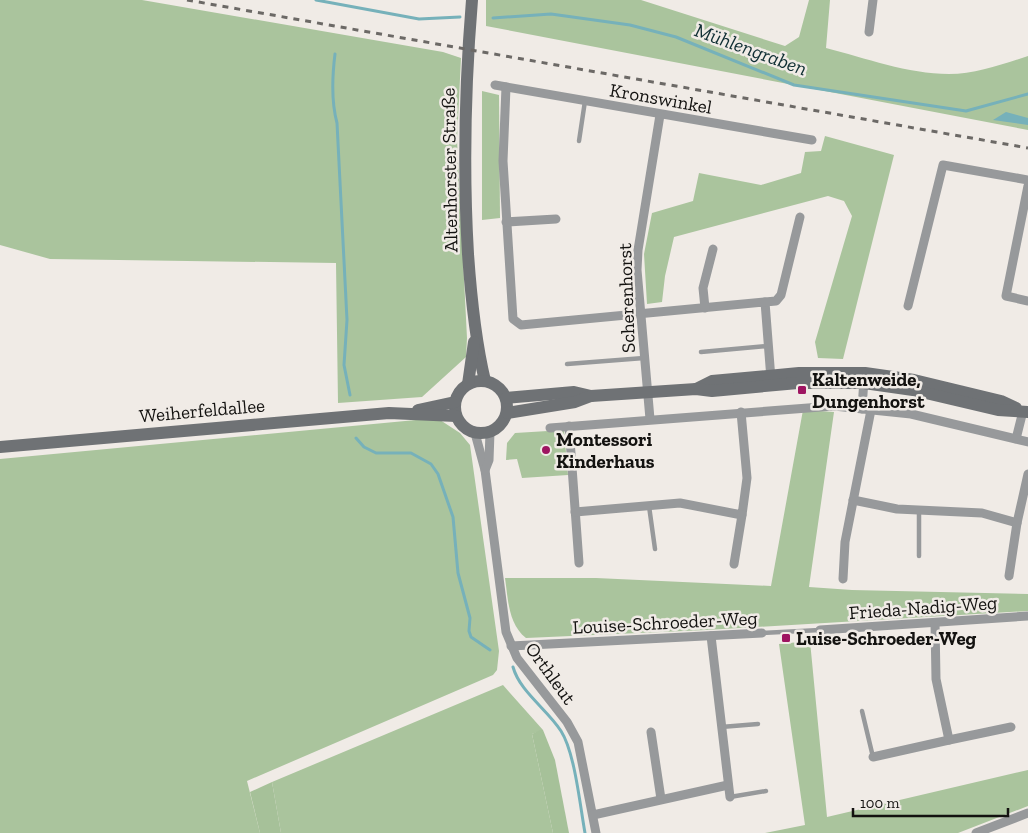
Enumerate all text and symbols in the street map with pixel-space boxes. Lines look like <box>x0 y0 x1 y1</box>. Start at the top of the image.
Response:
water label: Mühlengraben <box>692 18 810 80</box>
street label: Kronswinkel <box>608 78 714 119</box>
street label: Altenhorster Straße <box>437 87 462 252</box>
street label: Scherenhorst <box>613 243 640 353</box>
place label: Kaltenweide, Dungenhorst <box>812 368 925 413</box>
marker: Kaltenweide, Dungenhorst <box>796 384 808 396</box>
street label: Weiherfeldallee <box>138 394 266 427</box>
place label: Montessori Kinderhaus <box>556 428 655 473</box>
marker: Montessori Kinderhaus <box>540 444 552 456</box>
street label: Frieda-Nadig-Weg <box>848 591 999 624</box>
street label: Louise-Schroeder-Weg <box>572 606 759 639</box>
place label: Luise-Schroeder-Weg <box>796 627 977 650</box>
marker: Luise-Schroeder-Weg <box>780 632 792 644</box>
street label: Orthleut <box>520 638 581 709</box>
scale bar <box>853 786 1008 818</box>
text: 100 m <box>860 794 899 812</box>

